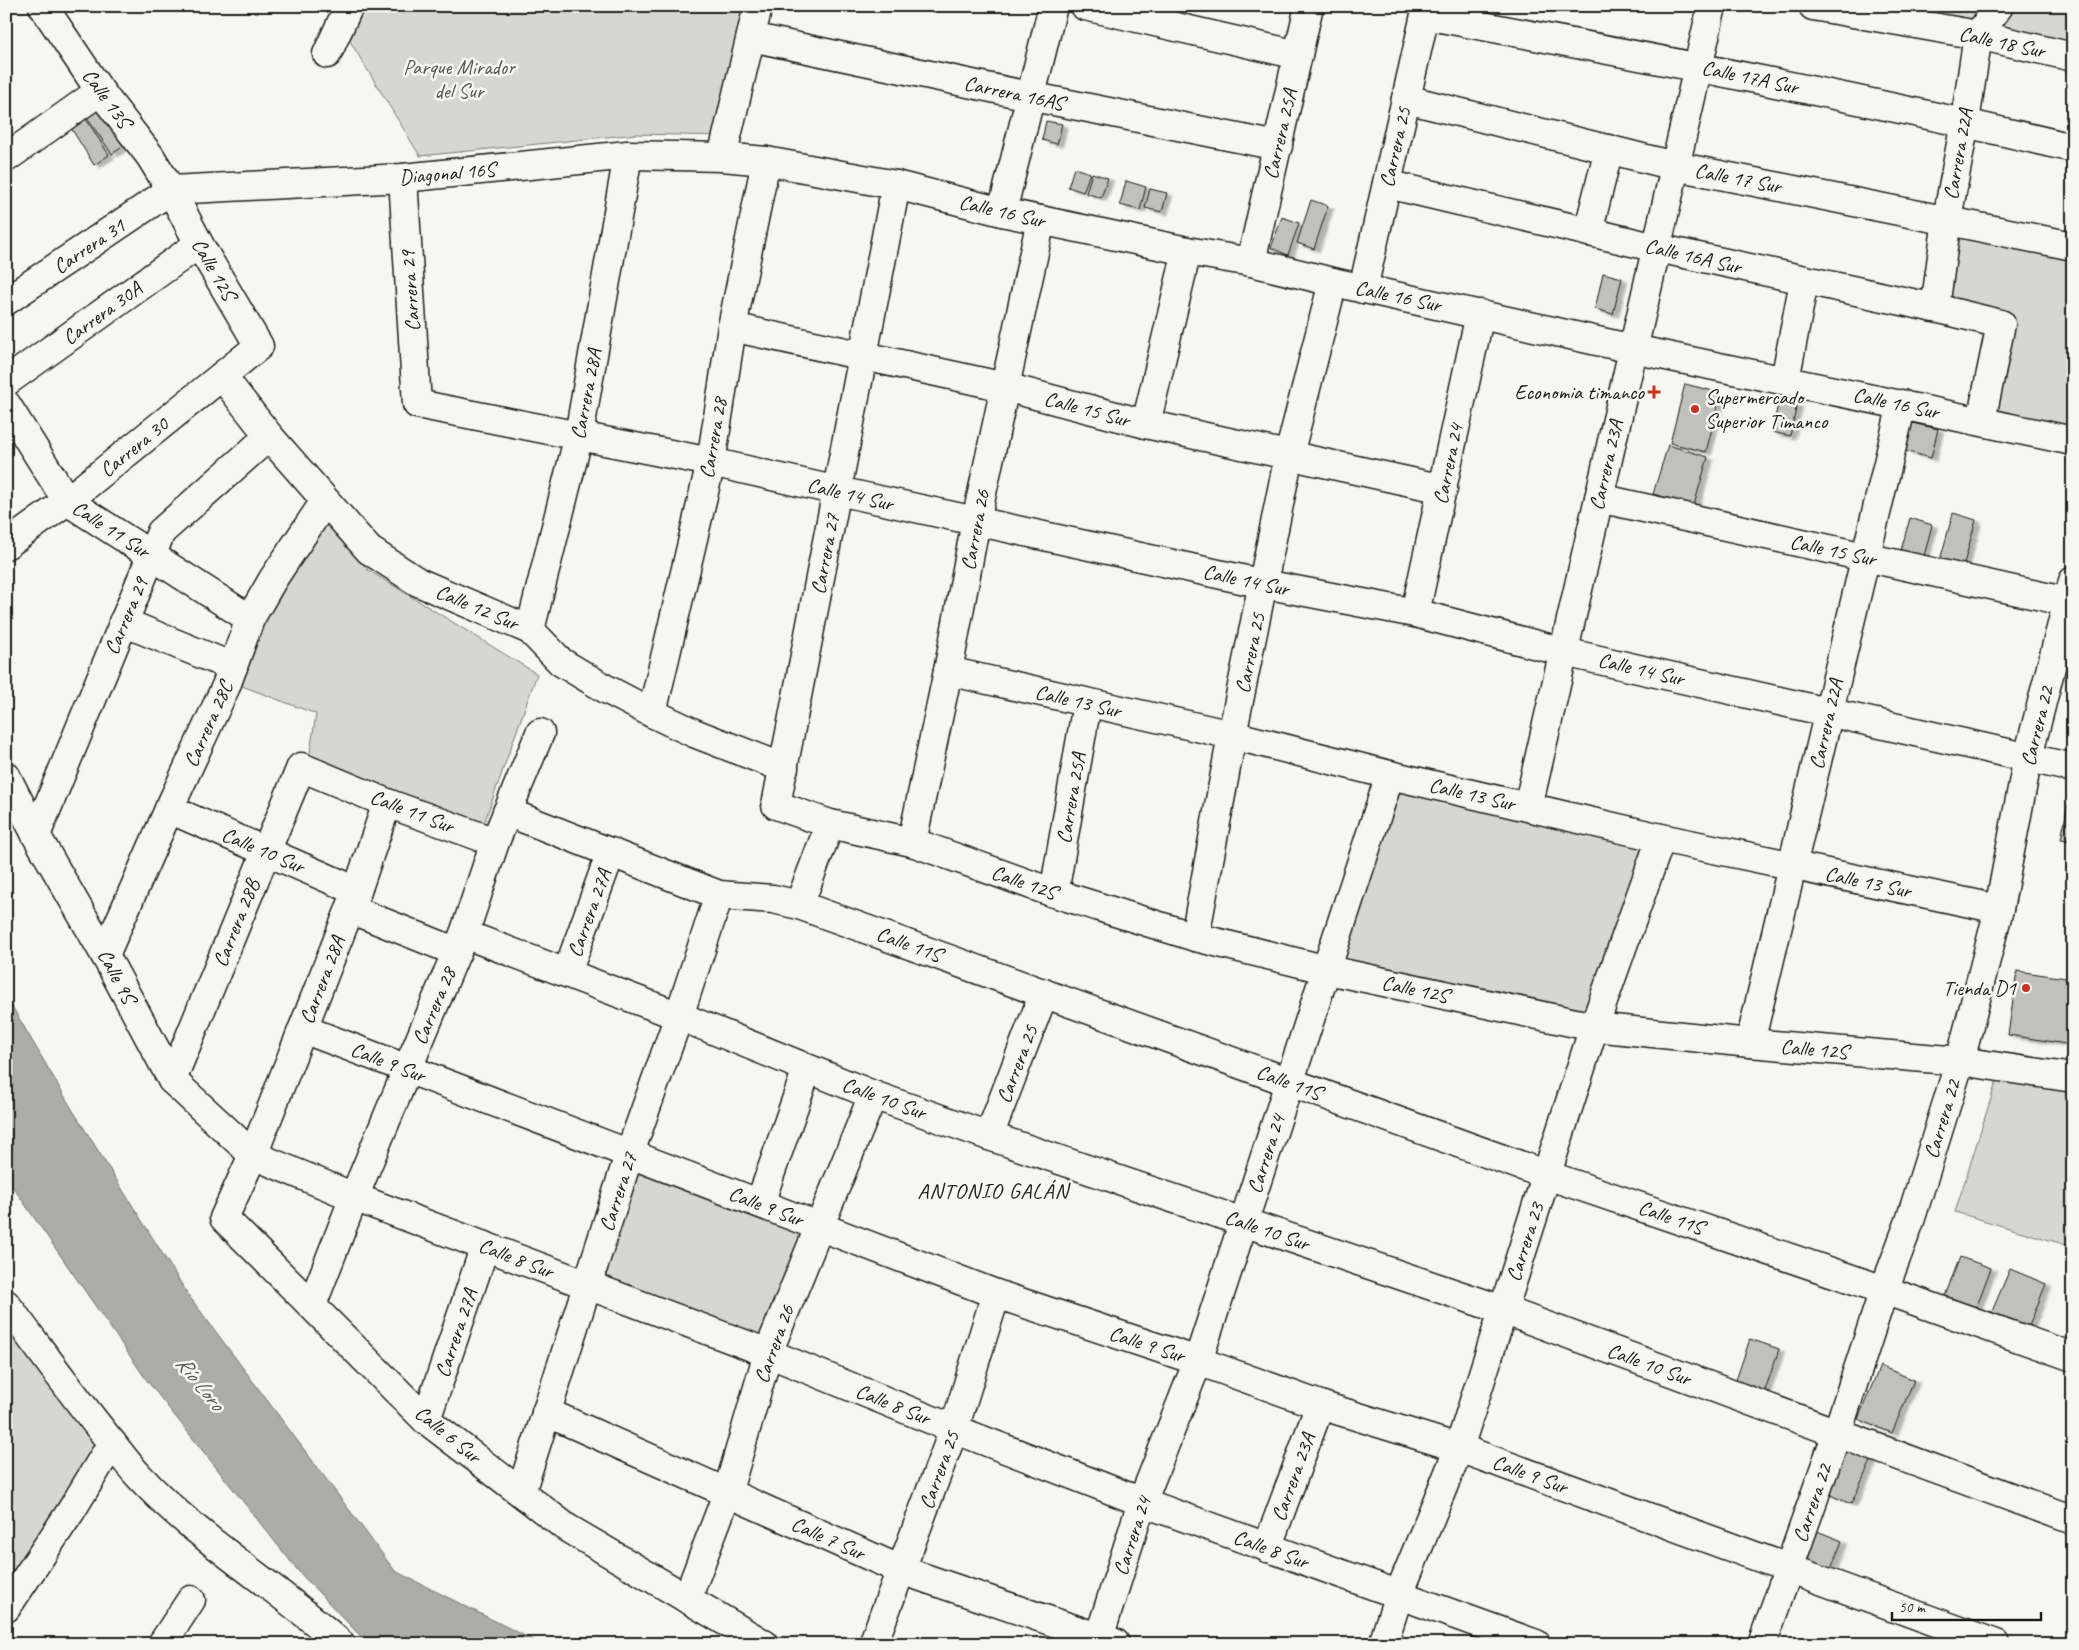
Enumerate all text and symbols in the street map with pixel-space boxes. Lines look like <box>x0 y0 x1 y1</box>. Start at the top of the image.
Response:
street label: Calle 18 Sur <box>1957 20 2050 64</box>
park label: Parque Mirador del Sur <box>403 54 516 104</box>
street label: Calle 17A Sur <box>1699 54 1803 100</box>
street label: Calle 13S <box>77 63 139 136</box>
street label: Carrera 16AS <box>962 70 1070 117</box>
street label: Carrera 25A <box>1257 85 1303 182</box>
street label: Carrera 25 <box>1373 103 1417 189</box>
street label: Carrera 22A <box>1937 105 1979 201</box>
street label: Diagonal 16S <box>398 156 500 190</box>
street label: Calle 17 Sur <box>1693 157 1786 200</box>
street label: Calle 16 Sur <box>957 189 1050 234</box>
street label: Carrera 31 <box>48 212 131 279</box>
street label: Calle 16A Sur <box>1642 232 1746 280</box>
street label: Calle 12S <box>186 233 244 308</box>
street label: Carrera 29 <box>394 248 426 332</box>
street label: Calle 16 Sur <box>1353 274 1446 318</box>
street label: Carrera 30A <box>57 275 148 350</box>
street label: Carrera 28A <box>564 345 608 442</box>
place label: Economia timanco <box>1515 379 1646 405</box>
street label: Calle 16 Sur <box>1851 381 1944 425</box>
place label: Supermercado Superior Timanco <box>1705 384 1829 434</box>
street label: Calle 15 Sur <box>1042 385 1135 433</box>
marker: Economia timanco <box>1648 386 1660 398</box>
street label: Carrera 28 <box>693 393 733 480</box>
marker: Supermercado Superior Timanco <box>1689 403 1701 415</box>
street label: Carrera 30 <box>94 410 175 483</box>
street label: Carrera 23A <box>1583 416 1629 513</box>
street label: Carrera 24 <box>1427 419 1470 506</box>
street label: Calle 14 Sur <box>805 472 898 517</box>
street label: Carrera 26 <box>954 487 996 572</box>
street label: Calle 11 Sur <box>67 494 157 565</box>
street label: Carrera 27 <box>804 510 846 596</box>
street label: Calle 15 Sur <box>1788 528 1881 572</box>
street label: Calle 14 Sur <box>1201 558 1294 602</box>
street label: Carrera 29 <box>98 572 154 658</box>
street label: Calle 12 Sur <box>432 578 524 637</box>
street label: Carrera 25 <box>1229 609 1271 695</box>
street label: Calle 14 Sur <box>1596 647 1689 692</box>
street label: Carrera 28C <box>178 675 239 771</box>
street label: Carrera 22A <box>1803 675 1849 772</box>
street label: Calle 13 Sur <box>1033 679 1126 724</box>
street label: Carrera 22 <box>2015 682 2060 769</box>
street label: Carrera 25A <box>1050 749 1092 845</box>
street label: Calle 13 Sur <box>1427 772 1520 817</box>
street label: Calle 11 Sur <box>367 783 460 840</box>
street label: Calle 10 Sur <box>218 821 310 880</box>
street label: Calle 12S <box>988 859 1064 906</box>
street label: Calle 13 Sur <box>1823 860 1916 904</box>
street label: Carrera 27A <box>561 864 617 961</box>
street label: Carrera 28B <box>207 874 266 971</box>
street label: Calle 11S <box>873 920 949 969</box>
street label: Carrera 28A <box>293 931 351 1027</box>
street label: Calle 9S <box>92 944 144 1011</box>
street label: Carrera 28 <box>406 961 463 1048</box>
street label: Calle 12S <box>1379 969 1454 1009</box>
place label: Tienda D1 <box>1943 975 2018 1001</box>
marker: Tienda D1 <box>2020 982 2032 994</box>
street label: Carrera 25 <box>990 1020 1044 1107</box>
street label: Calle 12S <box>1779 1033 1852 1065</box>
street label: Calle 9 Sur <box>347 1036 431 1089</box>
street label: Calle 11S <box>1253 1058 1329 1107</box>
street label: Calle 10 Sur <box>839 1071 932 1126</box>
street label: Carrera 22 <box>1918 1075 1967 1162</box>
street label: Carrera 24 <box>1241 1109 1292 1197</box>
street label: Carrera 27 <box>593 1148 643 1235</box>
district label: ANTONIO GALÁN <box>917 1177 1071 1205</box>
street label: Calle 9 Sur <box>725 1180 809 1233</box>
street label: Calle 11S <box>1635 1194 1711 1241</box>
street label: Carrera 23 <box>1500 1198 1550 1285</box>
street label: Calle 10 Sur <box>1222 1204 1315 1257</box>
street label: Calle 8 Sur <box>475 1232 559 1285</box>
street label: Carrera 27A <box>429 1284 484 1381</box>
street label: Carrera 26 <box>748 1301 800 1387</box>
street label: Calle 9 Sur <box>1106 1320 1190 1369</box>
street label: Calle 10 Sur <box>1604 1337 1697 1392</box>
water label: Río Loro <box>170 1350 232 1418</box>
street label: Calle 8 Sur <box>852 1377 936 1432</box>
street label: Calle 6 Sur <box>410 1399 488 1470</box>
street label: Carrera 25 <box>913 1426 966 1513</box>
street label: Carrera 23A <box>1265 1428 1321 1525</box>
street label: Calle 9 Sur <box>1489 1448 1573 1500</box>
street label: Carrera 22 <box>1786 1459 1838 1546</box>
street label: Carrera 24 <box>1107 1491 1158 1579</box>
street label: Calle 7 Sur <box>787 1510 871 1567</box>
street label: Calle 8 Sur <box>1230 1523 1314 1575</box>
scale bar <box>1892 1590 2040 1622</box>
text: 50 m <box>1899 1598 1926 1617</box>

